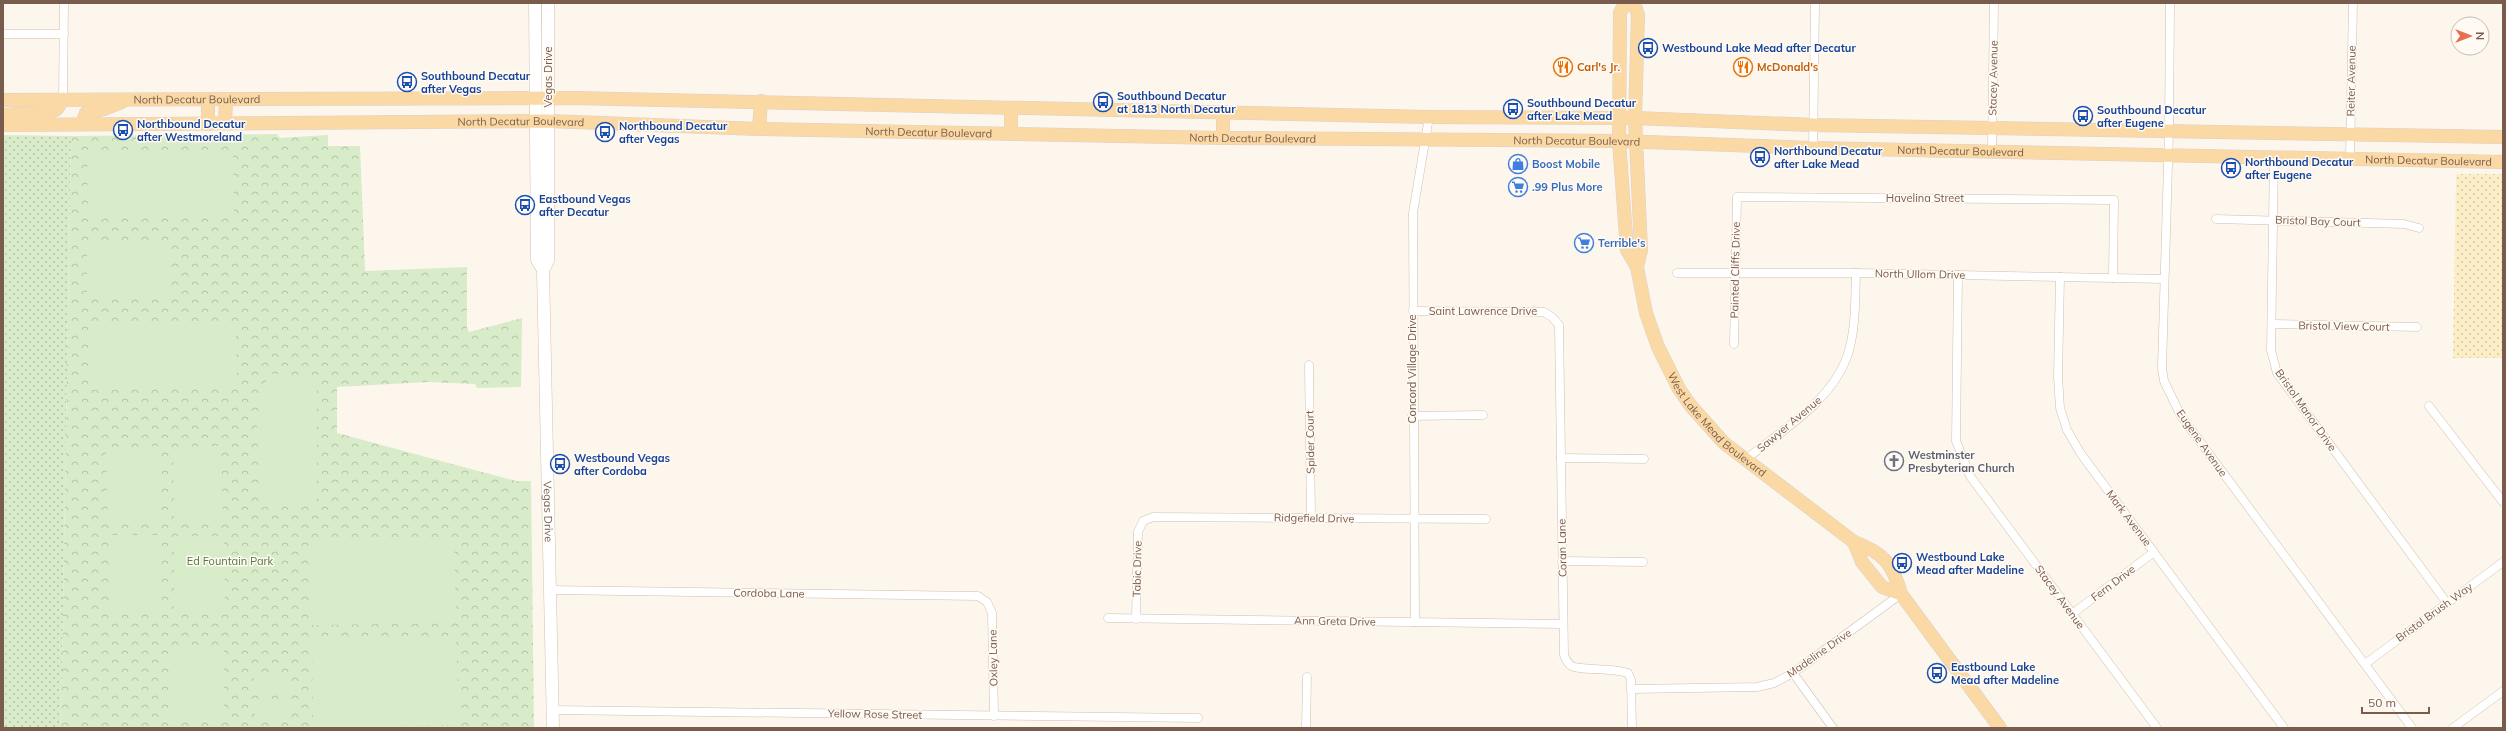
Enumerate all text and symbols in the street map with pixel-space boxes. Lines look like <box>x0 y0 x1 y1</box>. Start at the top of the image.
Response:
north arrow <box>2450 16 2490 56</box>
text: N <box>2473 32 2487 40</box>
bus stop icon: Westbound Lake Mead after Decatur <box>1637 37 1659 59</box>
street label: Stacey Avenue <box>1985 40 2001 116</box>
place label: Westbound Lake Mead after Decatur <box>1662 41 1856 55</box>
street label: Reiter Avenue <box>2343 45 2359 117</box>
street label: Vegas Drive <box>541 46 555 108</box>
restaurant icon: Carl's Jr. <box>1552 56 1574 78</box>
restaurant icon: McDonald's <box>1732 56 1754 78</box>
place label: Carl's Jr. <box>1577 60 1621 74</box>
place label: McDonald's <box>1757 60 1819 74</box>
place label: Southbound Decatur after Vegas <box>421 69 531 96</box>
bus stop icon: Southbound Decatur after Vegas <box>396 71 418 93</box>
place label: Southbound Decatur at 1813 North Decatur <box>1117 89 1236 116</box>
bus stop icon: Southbound Decatur at 1813 North Decatur <box>1092 91 1114 113</box>
street label: North Decatur Boulevard <box>134 92 260 107</box>
place label: Southbound Decatur after Lake Mead <box>1527 96 1637 123</box>
bus stop icon: Southbound Decatur after Lake Mead <box>1502 98 1524 120</box>
place label: Southbound Decatur after Eugene <box>2097 103 2207 130</box>
bus stop icon: Southbound Decatur after Eugene <box>2072 105 2094 127</box>
street label: North Decatur Boulevard <box>458 114 585 129</box>
place label: Northbound Decatur after Westmoreland <box>137 117 246 144</box>
bus stop icon: Northbound Decatur after Westmoreland <box>112 119 134 141</box>
place label: Northbound Decatur after Vegas <box>619 119 728 146</box>
bus stop icon: Northbound Decatur after Vegas <box>594 121 616 143</box>
street label: North Decatur Boulevard <box>865 124 992 141</box>
street label: North Decatur Boulevard <box>1189 130 1316 146</box>
street label: North Decatur Boulevard <box>1513 133 1640 149</box>
street label: North Decatur Boulevard <box>1897 143 2024 159</box>
place label: Northbound Decatur after Lake Mead <box>1774 144 1883 171</box>
bus stop icon: Northbound Decatur after Lake Mead <box>1749 146 1771 168</box>
street label: North Decatur Boulevard <box>2365 152 2492 169</box>
shop icon: Boost Mobile <box>1507 153 1529 175</box>
place label: Northbound Decatur after Eugene <box>2245 155 2354 182</box>
place label: Boost Mobile <box>1532 157 1600 171</box>
bus stop icon: Northbound Decatur after Eugene <box>2220 157 2242 179</box>
supermarket icon: .99 Plus More <box>1507 176 1529 198</box>
place label: .99 Plus More <box>1532 180 1603 194</box>
street label: Havelina Street <box>1886 191 1964 205</box>
place label: Eastbound Vegas after Decatur <box>539 192 631 219</box>
bus stop icon: Eastbound Vegas after Decatur <box>514 194 536 216</box>
street label: Bristol Bay Court <box>2275 213 2361 229</box>
street label: Painted Cliffs Drive <box>1727 222 1743 318</box>
supermarket icon: Terrible's <box>1573 232 1595 254</box>
place label: Terrible's <box>1598 236 1646 250</box>
street label: North Ullom Drive <box>1875 266 1965 282</box>
street label: Saint Lawrence Drive <box>1429 304 1537 318</box>
street label: Concord Village Drive <box>1405 314 1419 424</box>
street label: Bristol View Court <box>2298 318 2390 334</box>
street label: Bristol Manor Drive <box>2272 366 2340 454</box>
street label: West Lake Mead Boulevard <box>1665 370 1769 480</box>
street label: Sawyer Avenue <box>1754 393 1824 455</box>
street label: Eugene Avenue <box>2174 407 2230 479</box>
street label: Spider Court <box>1302 410 1318 474</box>
place label: Westminster Presbyterian Church <box>1908 448 2015 475</box>
church icon: Westminster Presbyterian Church <box>1883 450 1905 472</box>
place label: Westbound Vegas after Cordoba <box>574 451 671 478</box>
bus stop icon: Westbound Vegas after Cordoba <box>549 453 571 475</box>
street label: Vegas Drive <box>541 481 556 542</box>
street label: Mark Avenue <box>2103 487 2155 549</box>
street label: Ridgefield Drive <box>1274 510 1354 526</box>
street label: Coran Lane <box>1554 519 1570 577</box>
street label: Tabic Drive <box>1130 541 1144 597</box>
place label: Westbound Lake Mead after Madeline <box>1916 550 2024 577</box>
bus stop icon: Westbound Lake Mead after Madeline <box>1891 552 1913 574</box>
park label: Ed Fountain Park <box>187 554 274 568</box>
street label: Stacey Avenue <box>2032 562 2088 632</box>
street label: Fern Drive <box>2088 562 2138 604</box>
street label: Bristol Brush Way <box>2393 579 2475 645</box>
street label: Cordoba Lane <box>733 585 805 601</box>
street label: Ann Greta Drive <box>1294 613 1376 629</box>
street label: Madeline Drive <box>1784 626 1854 680</box>
street label: Oxley Lane <box>986 630 1000 686</box>
place label: Eastbound Lake Mead after Madeline <box>1951 660 2059 687</box>
bus stop icon: Eastbound Lake Mead after Madeline <box>1926 662 1948 684</box>
scale bar <box>2362 689 2429 715</box>
text: 50 m <box>2368 695 2396 710</box>
street label: Yellow Rose Street <box>827 706 922 722</box>

